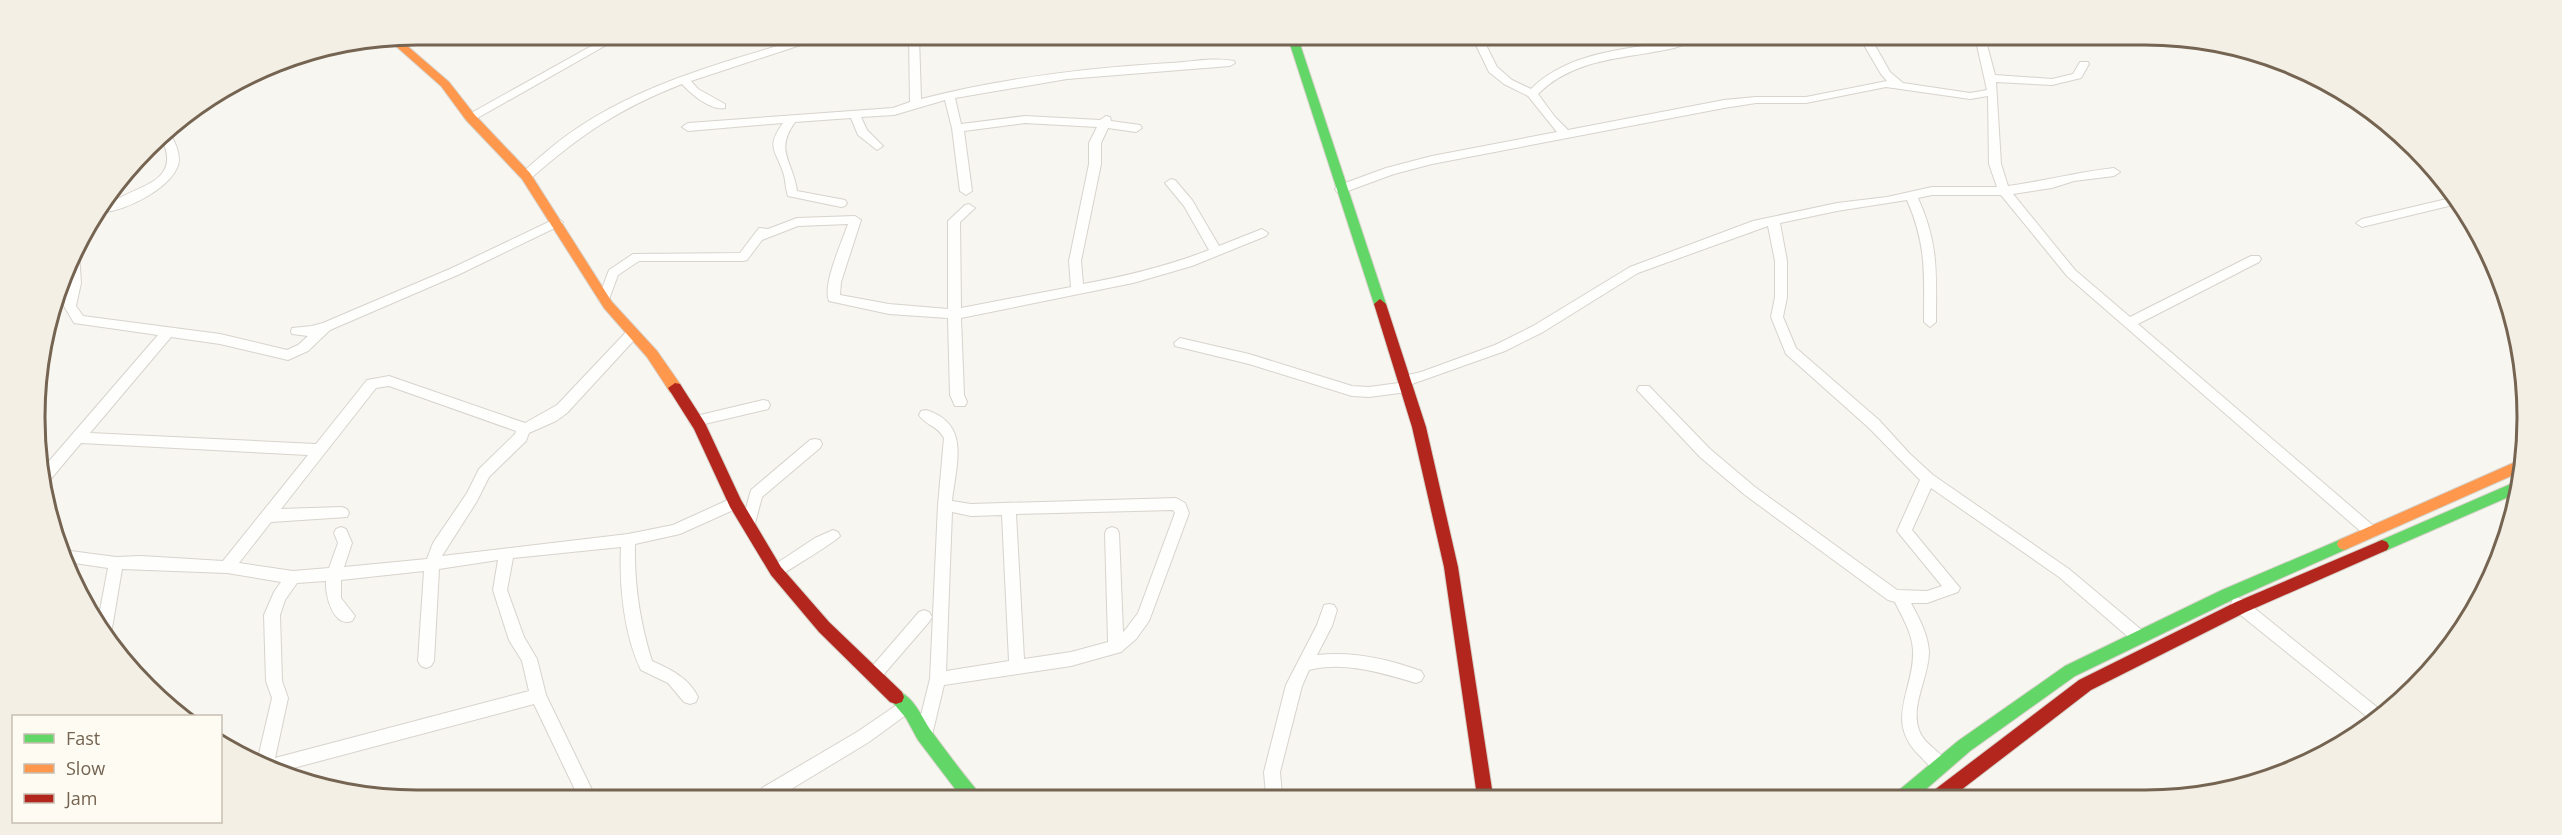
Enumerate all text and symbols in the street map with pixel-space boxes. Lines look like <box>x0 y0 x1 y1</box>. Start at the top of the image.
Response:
legend <box>12 715 222 823</box>
text: Fast <box>66 726 100 750</box>
text: Slow <box>66 756 105 780</box>
text: Jam <box>64 786 98 810</box>

